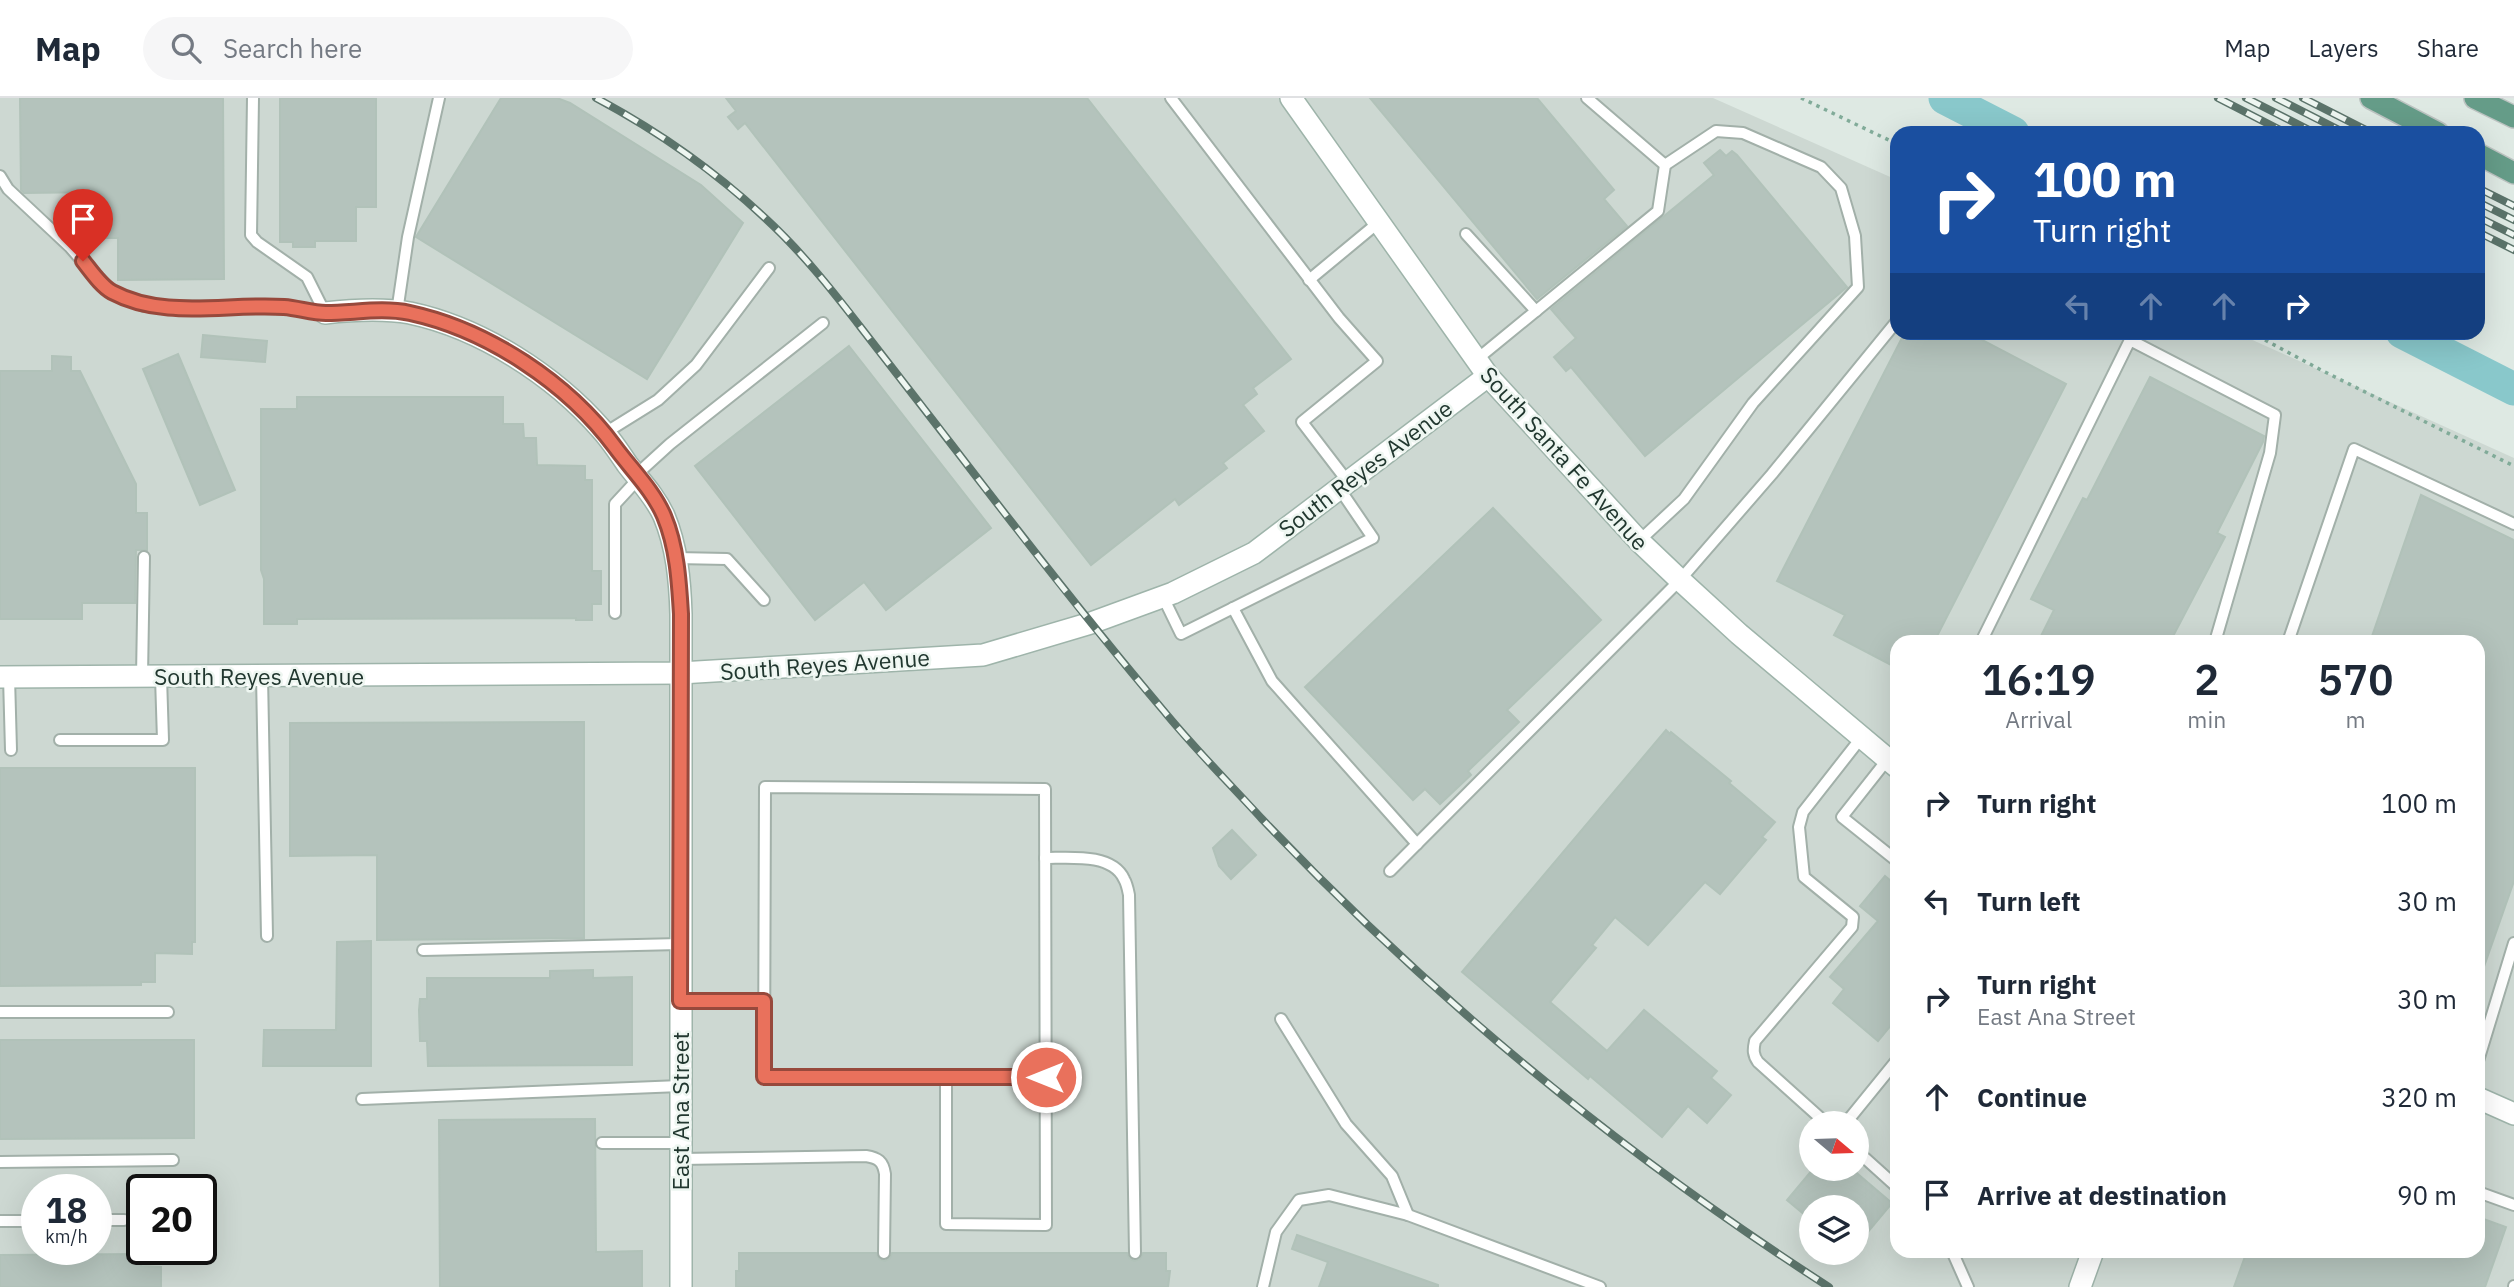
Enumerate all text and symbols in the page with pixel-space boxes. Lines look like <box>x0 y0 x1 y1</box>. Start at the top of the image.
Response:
search box <box>143 17 633 80</box>
text: Map <box>35 27 101 70</box>
icon: search <box>167 29 205 67</box>
text: Search here <box>223 31 362 65</box>
text: Map <box>2224 32 2271 64</box>
text: Layers <box>2309 32 2379 64</box>
text: Share <box>2417 32 2479 64</box>
text: 100 m <box>2033 147 2177 210</box>
icon: right <box>1918 154 2009 245</box>
pin <box>53 189 113 261</box>
icon: arrive <box>64 200 102 238</box>
text: Turn right <box>2033 209 2171 251</box>
icon: left <box>2059 287 2097 325</box>
icon: ahead <box>2132 287 2170 325</box>
icon: ahead <box>2205 287 2243 325</box>
icon: right <box>2278 287 2316 325</box>
street label: South Santa Fe Avenue <box>1474 360 1656 556</box>
street label: South Reyes Avenue <box>1272 393 1458 543</box>
street label: South Reyes Avenue <box>719 642 931 686</box>
text: 16:19 <box>1982 652 2096 707</box>
text: 2 <box>2194 652 2219 707</box>
text: 570 <box>2318 652 2393 707</box>
street label: South Reyes Avenue <box>154 661 364 691</box>
text: Arrival <box>2005 704 2072 734</box>
text: min <box>2187 704 2226 734</box>
text: m <box>2346 704 2366 734</box>
icon: right <box>1918 784 1956 822</box>
text: Turn right <box>1977 786 2096 820</box>
text: 100 m <box>2381 786 2457 820</box>
icon: left <box>1918 882 1956 920</box>
text: Turn left <box>1977 884 2080 918</box>
text: 30 m <box>2397 884 2457 918</box>
text: Turn right <box>1977 967 2096 1001</box>
icon: right <box>1918 980 1956 1018</box>
text: 30 m <box>2397 982 2457 1016</box>
text: East Ana Street <box>1977 1001 2136 1031</box>
street label: East Ana Street <box>665 1032 695 1190</box>
position arrow <box>1009 1040 1083 1114</box>
icon: ahead <box>1918 1078 1956 1116</box>
text: Continue <box>1977 1080 2087 1114</box>
text: 320 m <box>2381 1080 2457 1114</box>
north arrow <box>1799 1111 1869 1181</box>
map controls <box>1799 1111 1869 1265</box>
speed limit sign: 20 <box>126 1174 217 1265</box>
icon: arrive <box>1918 1176 1956 1214</box>
text: Arrive at destination <box>1977 1178 2227 1212</box>
text: 90 m <box>2397 1178 2457 1212</box>
text: 18 <box>45 1187 88 1233</box>
button: layers <box>1799 1195 1869 1265</box>
text: km/h <box>45 1225 88 1248</box>

